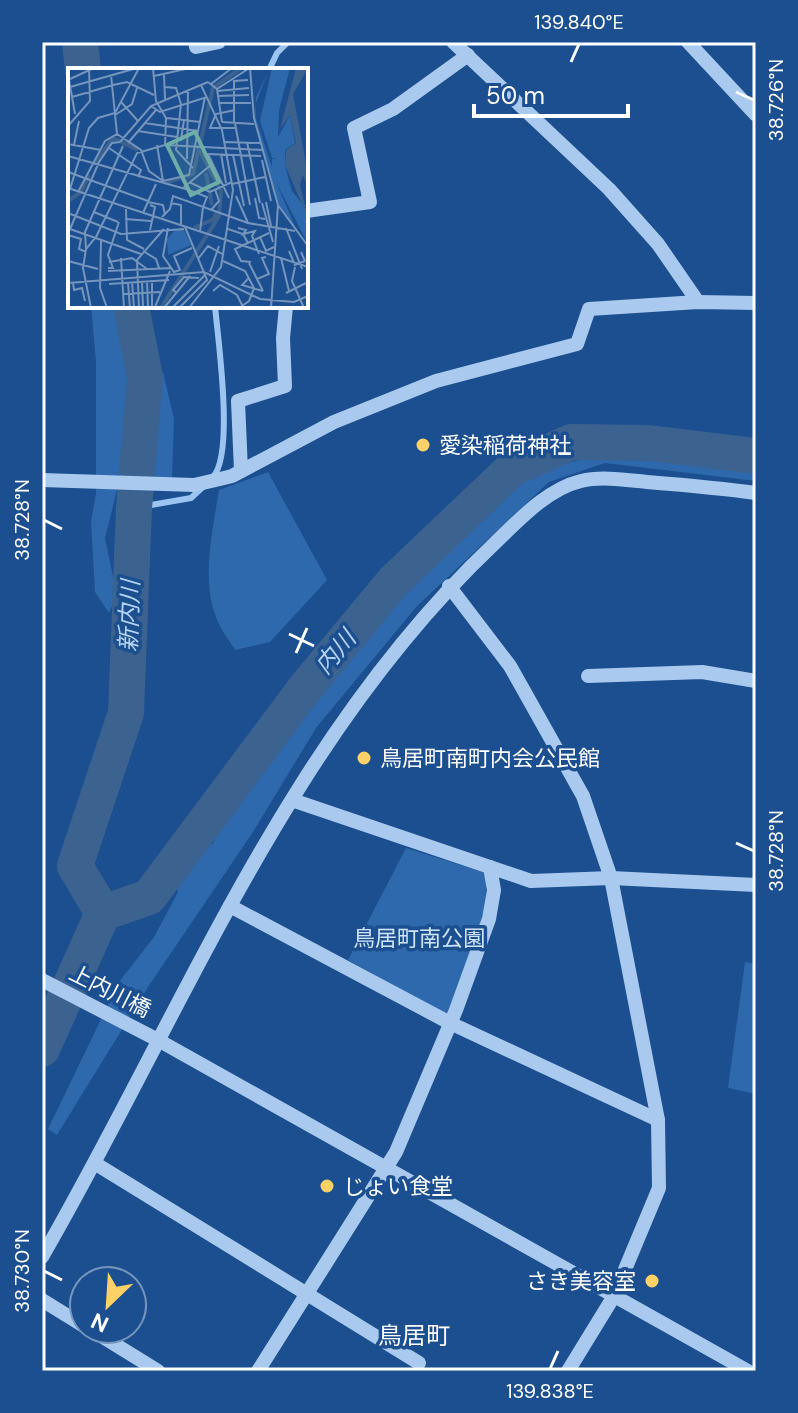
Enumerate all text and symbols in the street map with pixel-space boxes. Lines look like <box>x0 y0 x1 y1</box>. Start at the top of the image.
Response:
text: 139.840°E <box>534 9 624 35</box>
text: 38.726°N <box>763 59 789 141</box>
inset map <box>68 68 308 308</box>
scale bar <box>474 68 628 118</box>
text: 50 m <box>486 80 545 111</box>
place label: 愛染稲荷神社 <box>439 431 571 460</box>
marker: 愛染稲荷神社 <box>414 436 432 454</box>
text: 38.728°N <box>9 479 35 561</box>
water label: 新内川 <box>112 576 146 653</box>
water label: 内川 <box>308 621 364 680</box>
place label: 鳥居町南町内会公民館 <box>380 744 600 773</box>
marker: 鳥居町南町内会公民館 <box>355 749 373 767</box>
text: 38.728°N <box>763 810 789 892</box>
park label: 鳥居町南公園 <box>353 924 485 953</box>
street label: 上内川橋 <box>64 958 156 1024</box>
place label: じょい食堂 <box>343 1172 453 1201</box>
marker: じょい食堂 <box>318 1177 336 1195</box>
text: 38.730°N <box>9 1229 35 1313</box>
north arrow <box>68 1265 148 1345</box>
place label: さき美容室 <box>526 1267 636 1296</box>
marker: さき美容室 <box>643 1272 661 1290</box>
text: N <box>86 1306 113 1339</box>
district label: 鳥居町 <box>378 1320 450 1351</box>
text: 139.838°E <box>506 1378 594 1404</box>

